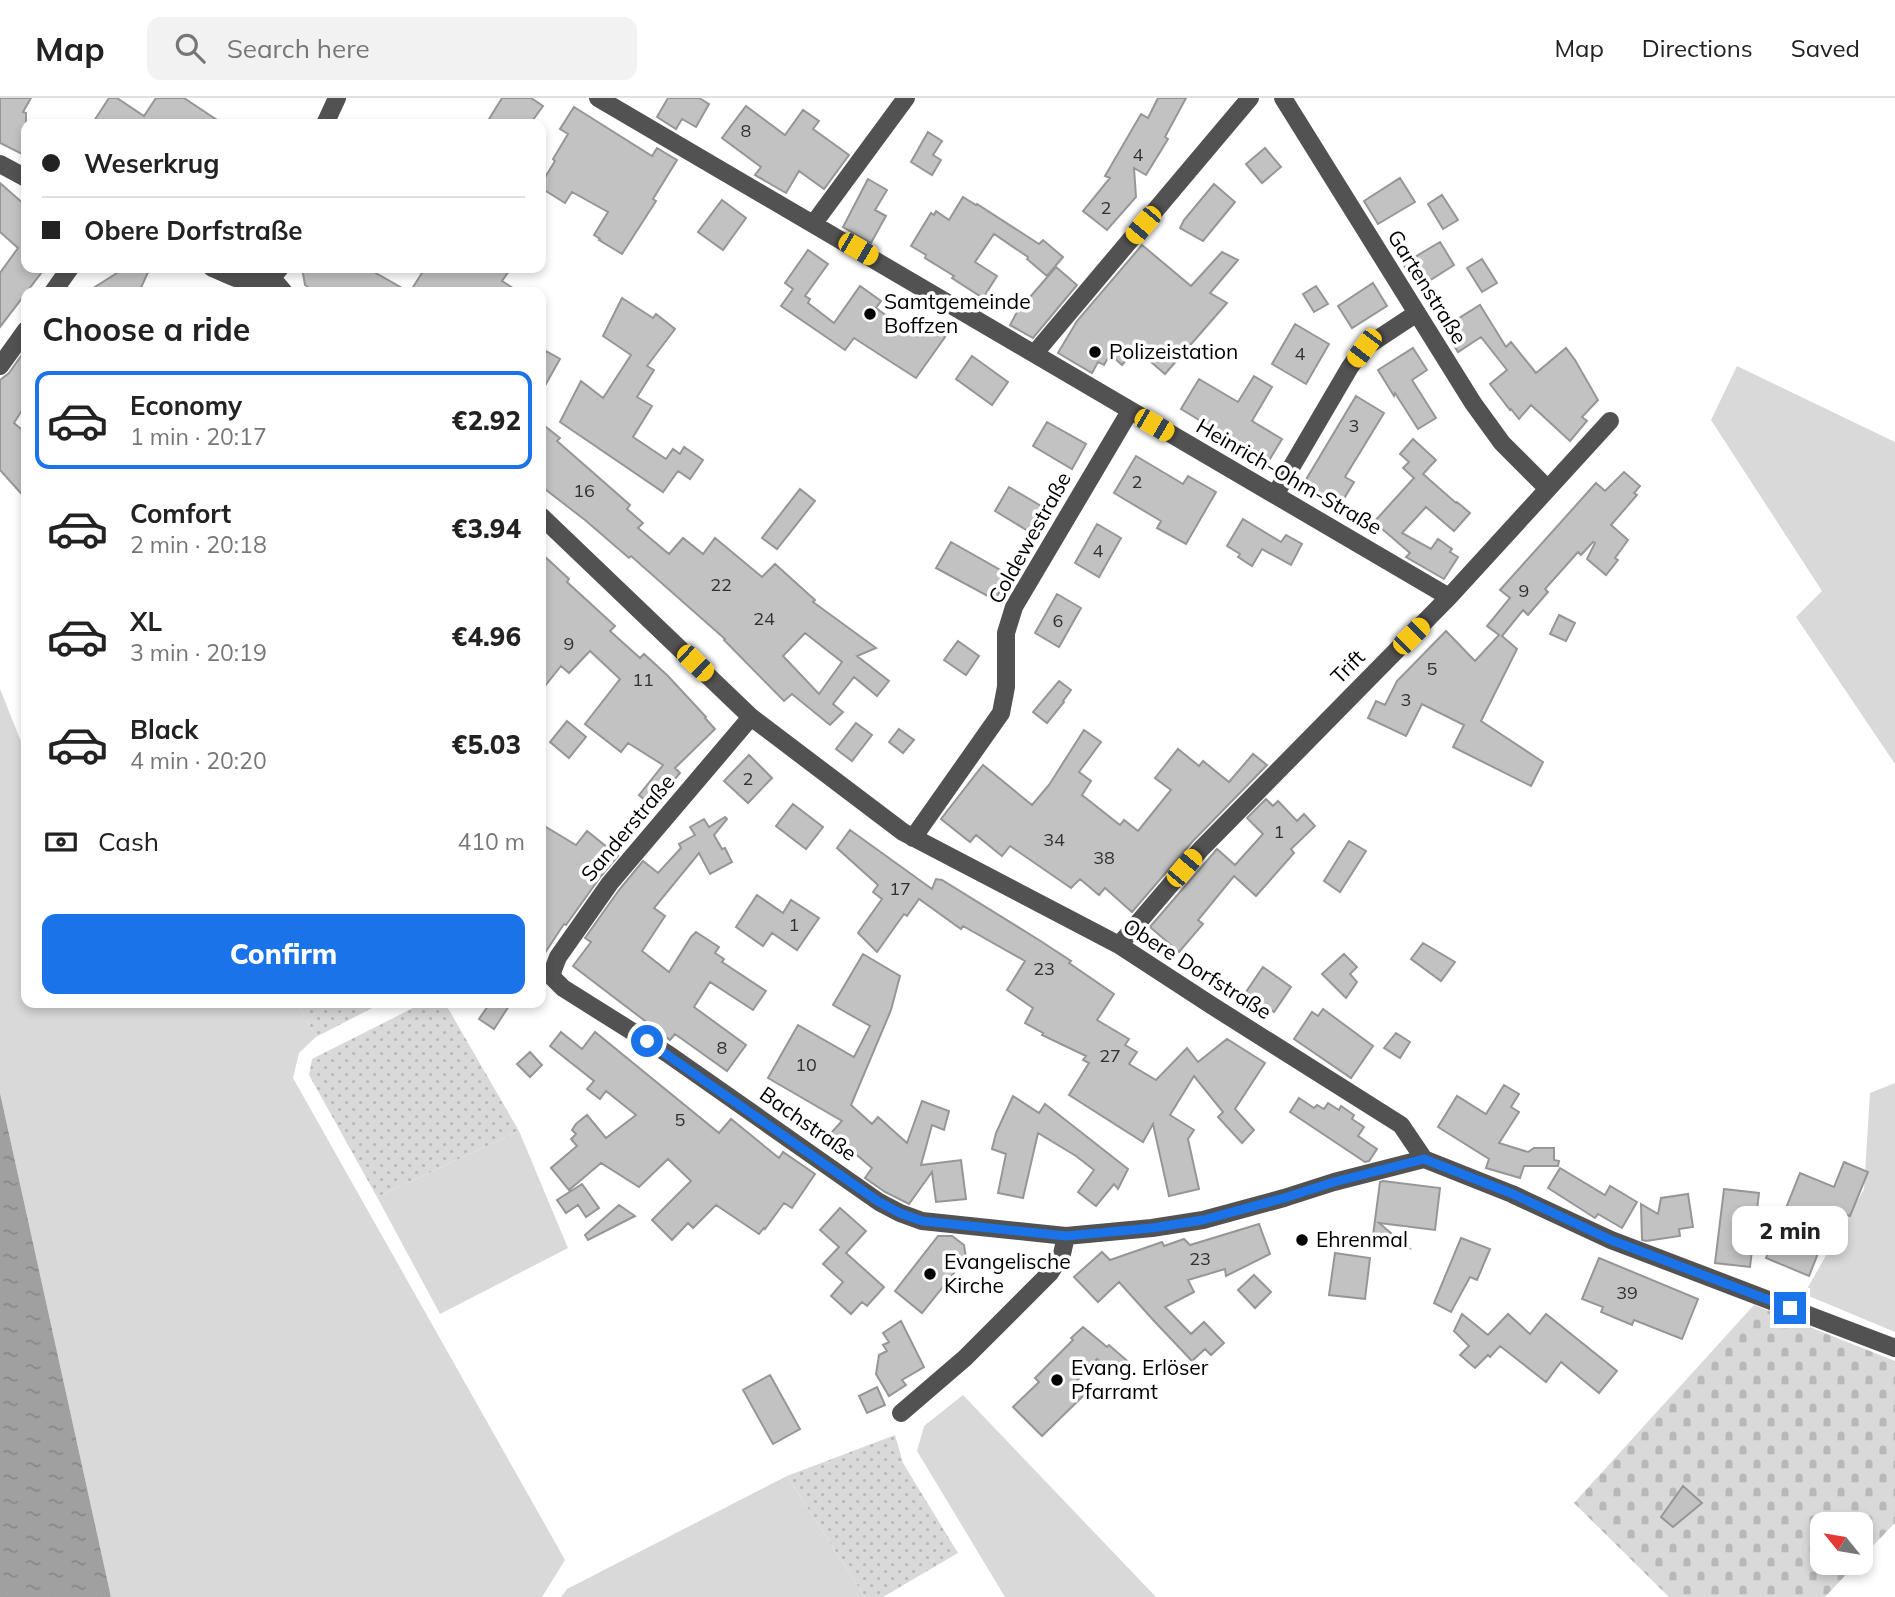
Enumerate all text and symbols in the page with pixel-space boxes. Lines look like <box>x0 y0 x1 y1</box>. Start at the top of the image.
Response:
search box <box>147 17 637 80</box>
text: Map <box>35 28 105 69</box>
icon: search <box>171 29 209 67</box>
text: Search here <box>227 32 370 65</box>
text: Map <box>1554 33 1604 63</box>
text: Directions <box>1642 33 1753 63</box>
text: Saved <box>1791 33 1860 63</box>
house number: 8 <box>741 119 751 142</box>
house number: 4 <box>1133 143 1144 166</box>
text: Weserkrug <box>84 147 220 180</box>
house number: 2 <box>1101 196 1111 219</box>
car <box>1122 202 1165 248</box>
text: Obere Dorfstraße <box>84 214 303 247</box>
street label: Gartenstraße <box>1382 225 1473 348</box>
car <box>835 229 882 269</box>
place label: Samtgemeinde Boffzen <box>884 288 1031 338</box>
marker: Samtgemeinde Boffzen <box>862 306 878 322</box>
text: Choose a ride <box>42 309 250 349</box>
car <box>1343 325 1386 371</box>
place label: Polizeistation <box>1109 338 1238 364</box>
house number: 4 <box>1295 342 1306 365</box>
marker: Polizeistation <box>1087 344 1103 360</box>
icon: car <box>46 389 109 452</box>
text: Economy <box>130 389 242 422</box>
text: €2.92 <box>452 404 521 437</box>
car <box>1131 405 1178 445</box>
street label: Heinrich-Ohm-Straße <box>1192 412 1387 540</box>
house number: 3 <box>1349 414 1359 437</box>
text: 1 min · 20:17 <box>130 422 267 451</box>
street label: Coldewestraße <box>982 467 1076 608</box>
house number: 2 <box>1132 470 1142 493</box>
house number: 16 <box>573 479 595 502</box>
icon: car <box>46 497 109 560</box>
text: Comfort <box>130 497 231 530</box>
text: €3.94 <box>452 512 521 545</box>
text: 2 min · 20:18 <box>130 530 267 559</box>
house number: 4 <box>1093 539 1104 562</box>
house number: 22 <box>710 573 732 596</box>
house number: 9 <box>1519 579 1529 602</box>
icon: car <box>46 605 109 668</box>
text: XL <box>130 605 162 638</box>
house number: 24 <box>753 607 775 630</box>
house number: 6 <box>1053 609 1063 632</box>
car <box>1389 614 1434 658</box>
text: €4.96 <box>452 620 521 653</box>
house number: 9 <box>564 632 574 655</box>
text: 3 min · 20:19 <box>130 638 267 667</box>
car <box>673 641 718 685</box>
street label: Trift <box>1325 644 1370 689</box>
house number: 5 <box>1427 657 1438 680</box>
house number: 11 <box>632 668 654 691</box>
house number: 3 <box>1401 688 1411 711</box>
icon: car <box>46 713 109 776</box>
text: Black <box>130 713 198 746</box>
text: €5.03 <box>452 728 521 761</box>
text: 4 min · 20:20 <box>130 746 267 775</box>
house number: 2 <box>743 767 753 790</box>
street label: Sanderstraße <box>575 768 680 886</box>
house number: 1 <box>1274 820 1284 843</box>
icon: cash <box>42 823 80 861</box>
text: Cash <box>98 825 159 858</box>
text: 410 m <box>457 827 525 856</box>
house number: 34 <box>1043 828 1065 851</box>
car <box>1163 845 1206 891</box>
house number: 38 <box>1093 846 1115 869</box>
house number: 17 <box>889 877 911 900</box>
street label: Obere Dorfstraße <box>1119 912 1277 1024</box>
house number: 1 <box>789 913 799 936</box>
button: Confirm <box>42 914 525 994</box>
house number: 23 <box>1033 957 1055 980</box>
route start <box>631 1025 663 1057</box>
house number: 8 <box>717 1036 727 1059</box>
house number: 27 <box>1099 1044 1121 1067</box>
house number: 10 <box>795 1053 817 1076</box>
street label: Bachstraße <box>755 1080 862 1166</box>
house number: 5 <box>675 1108 686 1131</box>
callout: 2 min <box>1732 1206 1848 1256</box>
text: 2 min <box>1759 1216 1821 1245</box>
place label: Ehrenmal <box>1316 1226 1408 1252</box>
marker: Ehrenmal <box>1294 1232 1310 1248</box>
house number: 23 <box>1189 1247 1211 1270</box>
place label: Evangelische Kirche <box>944 1248 1071 1298</box>
marker: Evangelische Kirche <box>922 1266 938 1282</box>
house number: 39 <box>1616 1281 1638 1304</box>
route end <box>1774 1292 1806 1324</box>
place label: Evang. Erlöser Pfarramt <box>1071 1354 1209 1404</box>
marker: Evang. Erlöser Pfarramt <box>1049 1372 1065 1388</box>
north arrow <box>1810 1512 1872 1575</box>
map controls <box>1810 1512 1873 1575</box>

